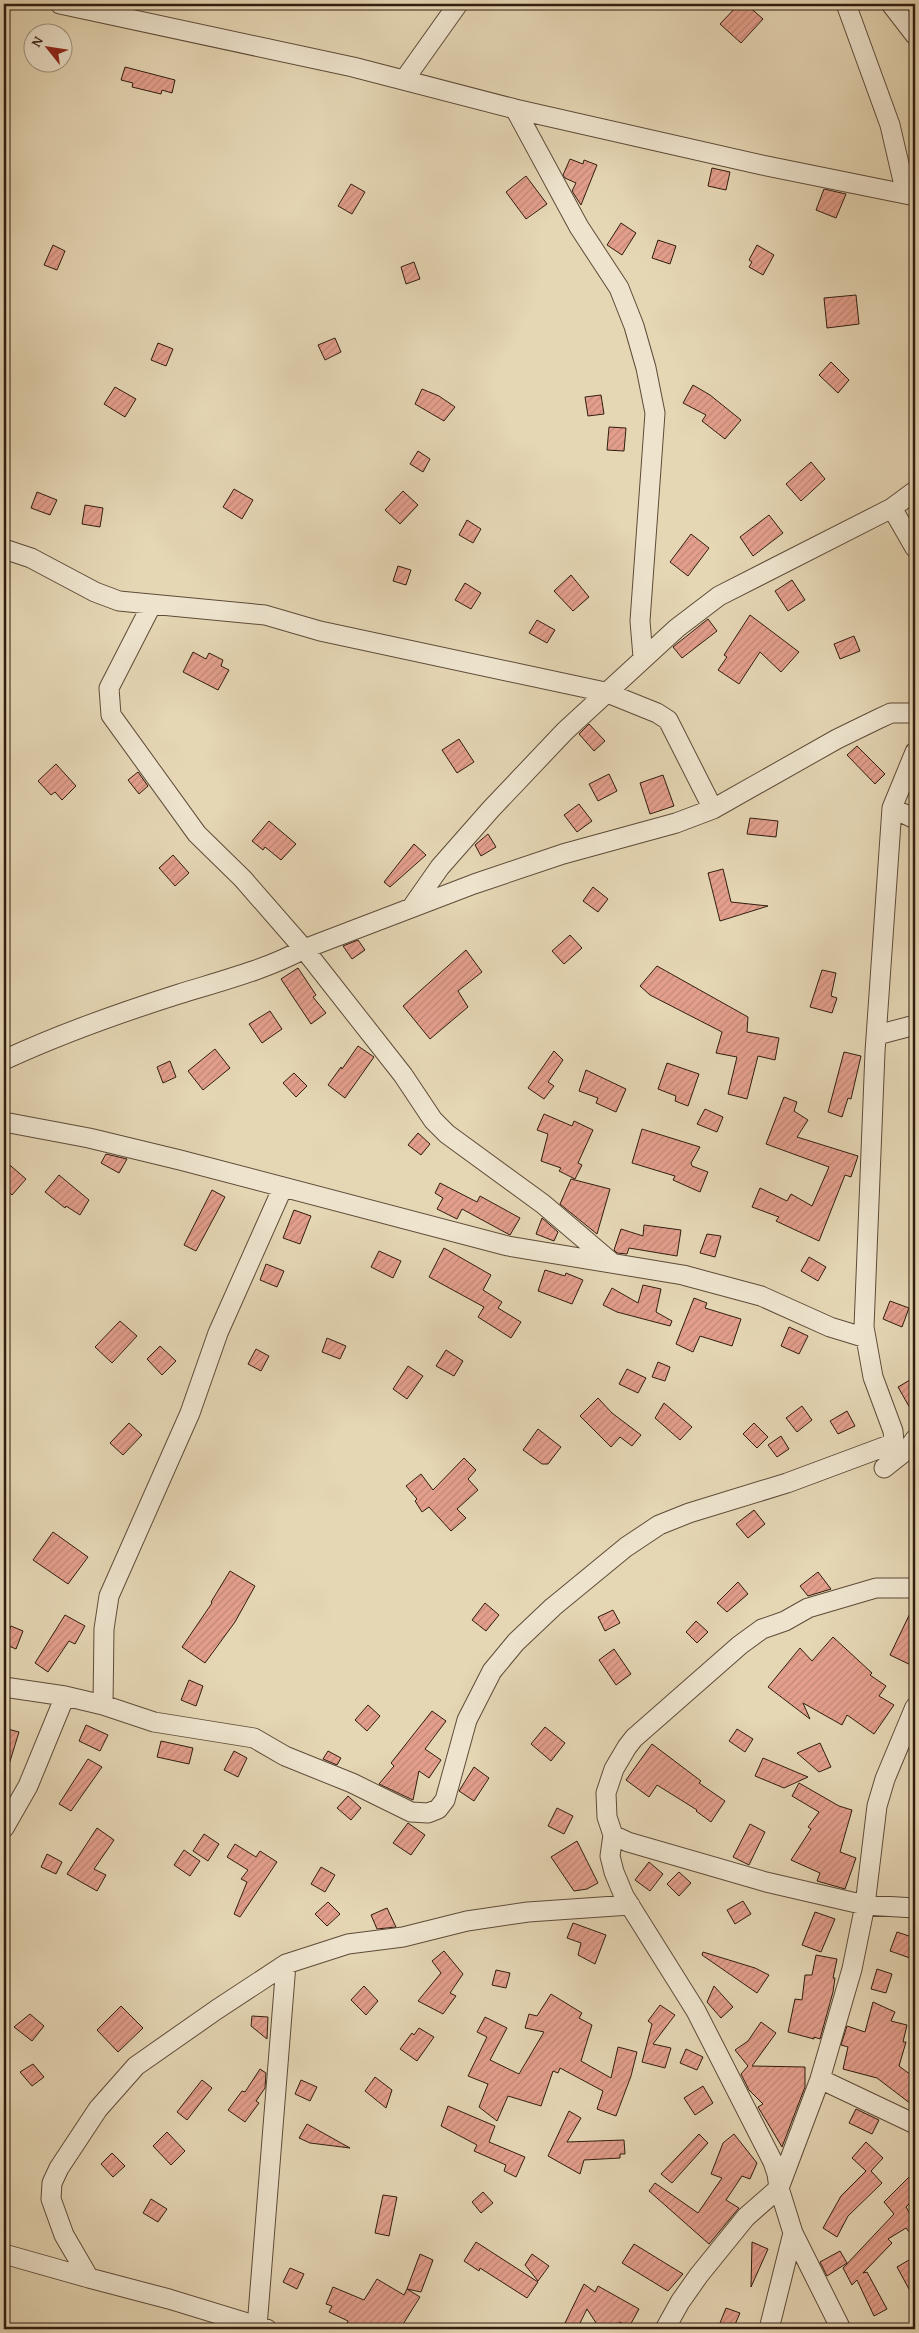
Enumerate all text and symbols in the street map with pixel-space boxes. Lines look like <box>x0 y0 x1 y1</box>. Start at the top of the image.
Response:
north arrow <box>22 22 72 72</box>
text: N <box>26 32 48 51</box>

